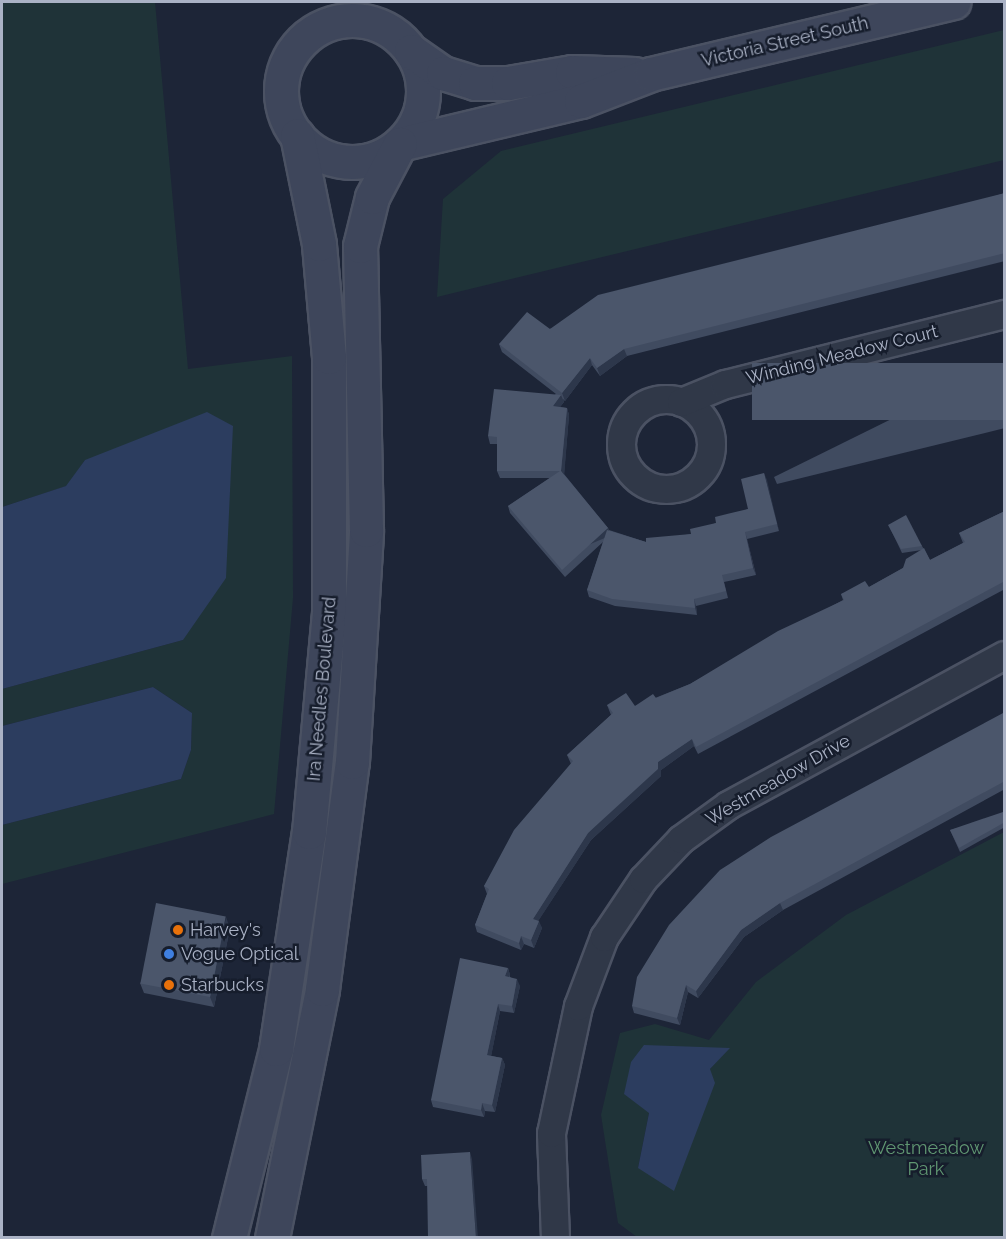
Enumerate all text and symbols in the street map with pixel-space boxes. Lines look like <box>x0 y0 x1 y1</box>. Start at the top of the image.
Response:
street label: Victoria Street South <box>699 12 871 72</box>
street label: Winding Meadow Court <box>744 321 940 389</box>
street label: Ira Needles Boulevard <box>303 596 341 782</box>
street label: Westmeadow Drive <box>702 730 854 830</box>
place label: Harvey's <box>190 919 261 941</box>
marker: Harvey's <box>171 923 185 937</box>
place label: Vogue Optical <box>181 943 299 965</box>
marker: Vogue Optical <box>162 947 176 961</box>
place label: Starbucks <box>181 974 264 996</box>
marker: Starbucks <box>162 978 176 992</box>
park label: Westmeadow Park <box>868 1138 984 1180</box>

